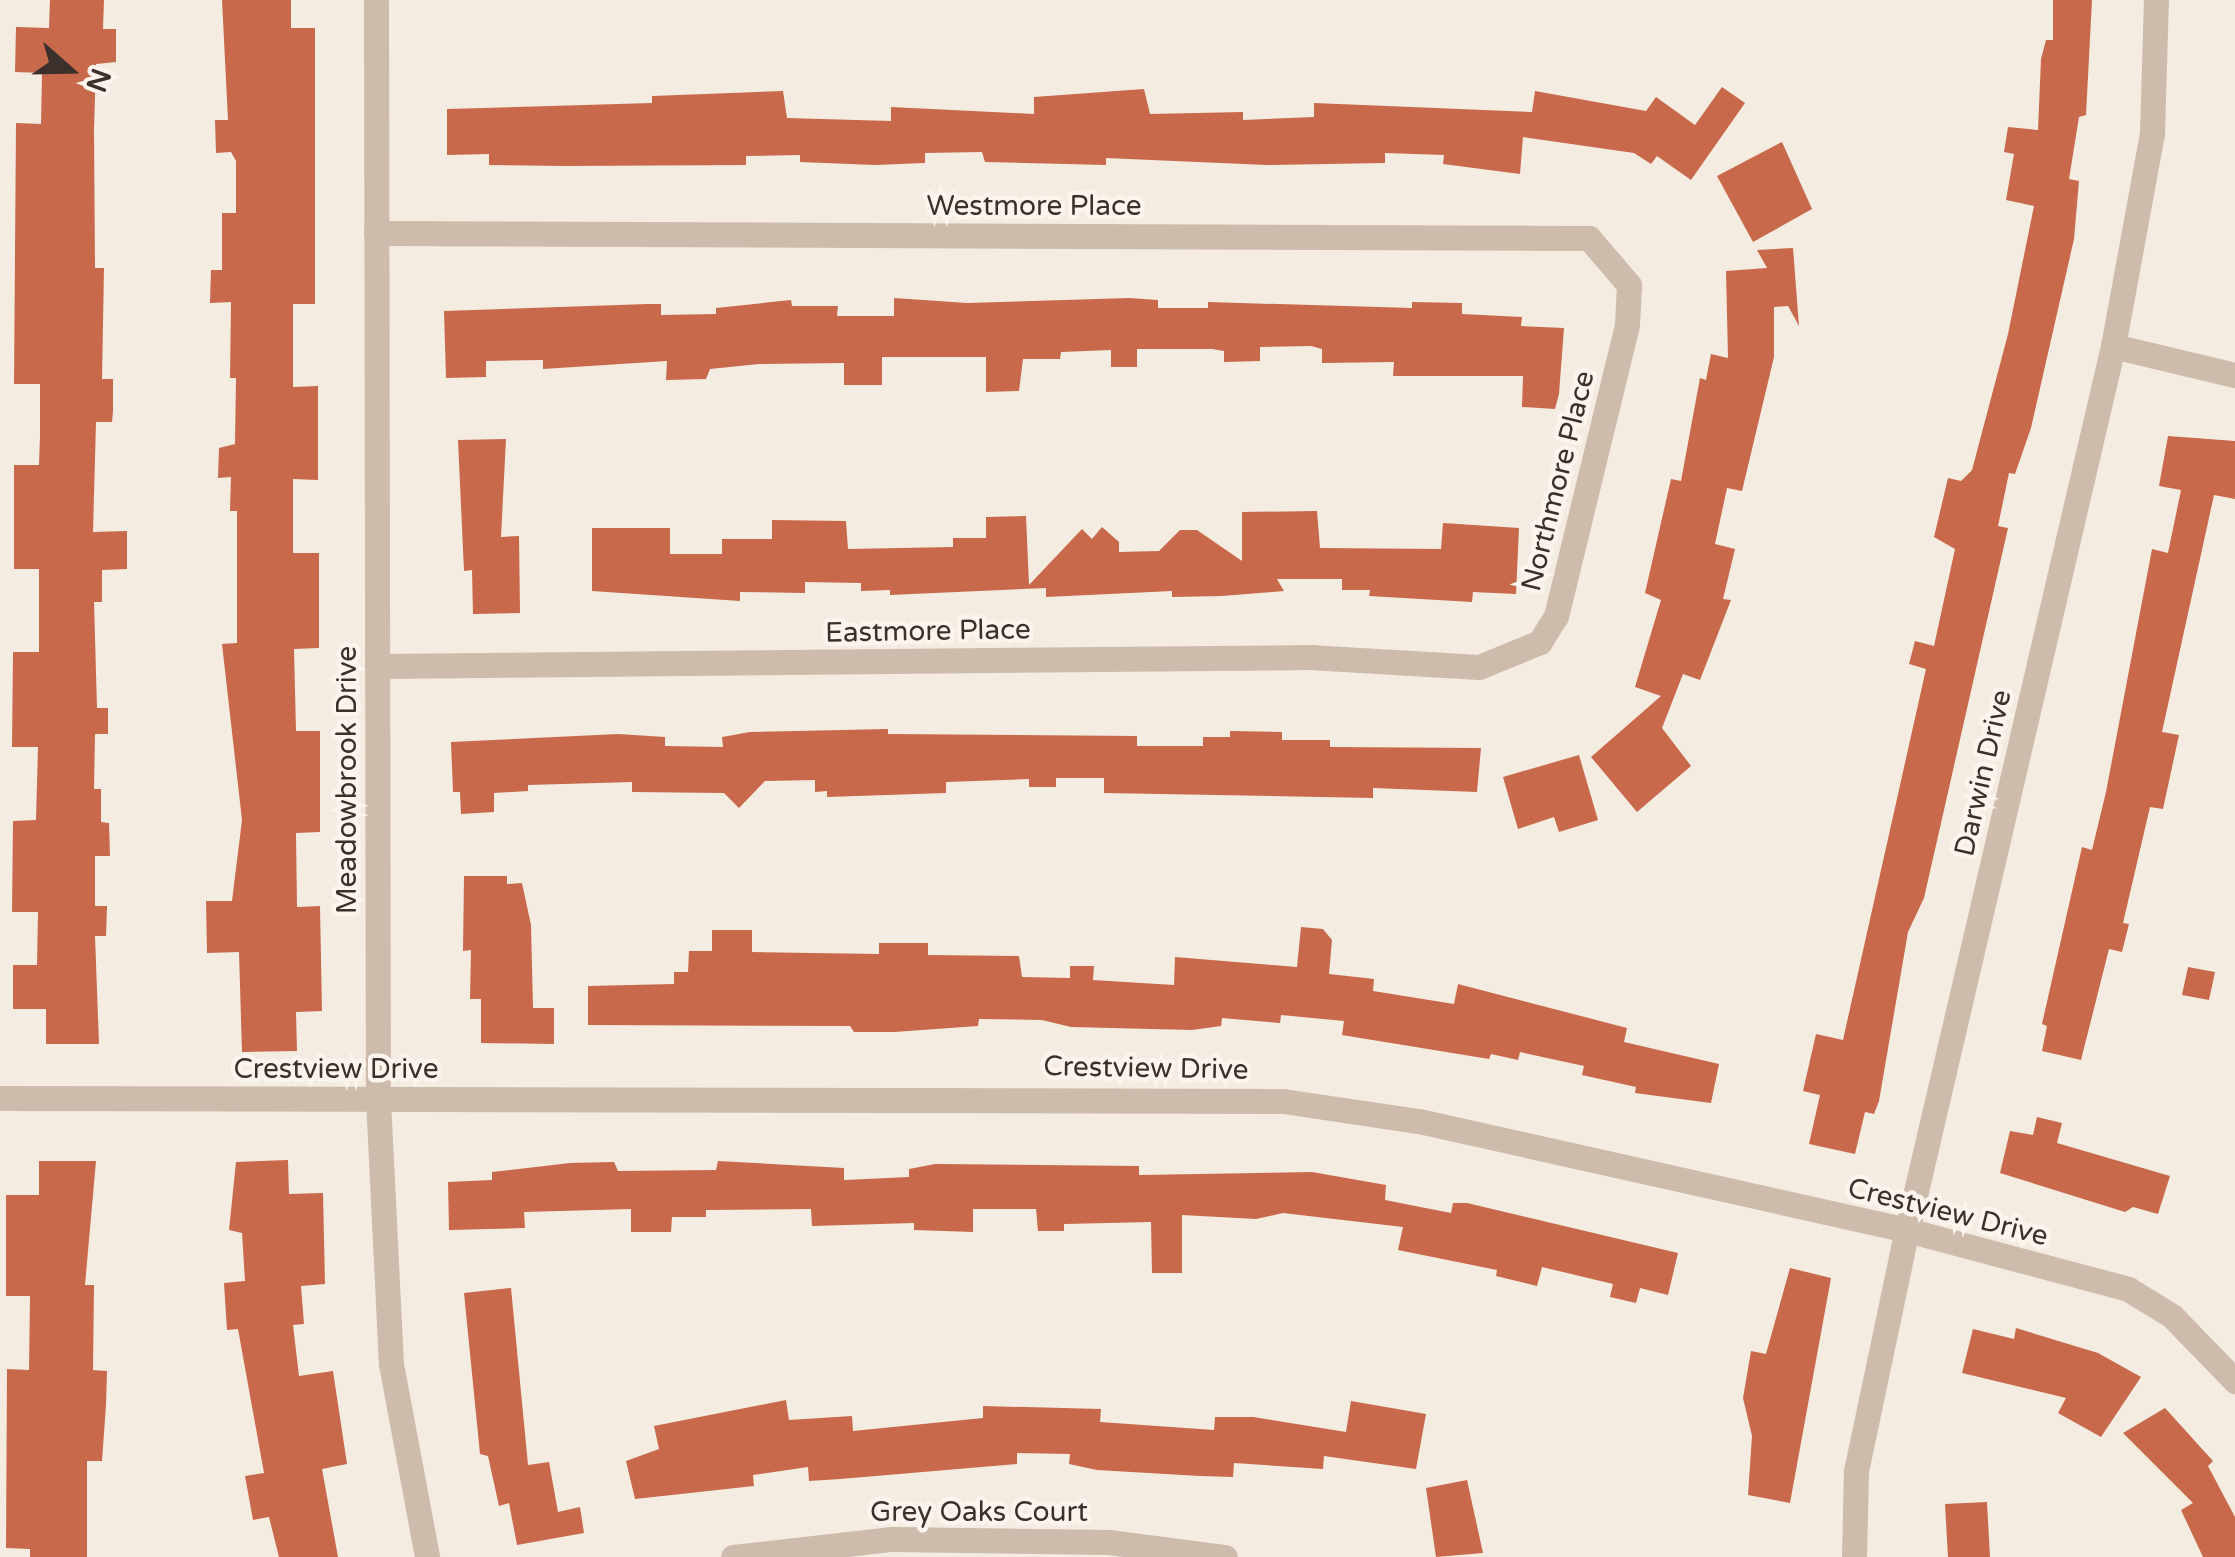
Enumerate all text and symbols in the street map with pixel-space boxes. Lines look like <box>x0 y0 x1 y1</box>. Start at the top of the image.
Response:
north arrow <box>20 20 120 120</box>
text: N <box>78 64 118 97</box>
street label: Westmore Place <box>926 189 1142 223</box>
street label: Northmore Place <box>1514 367 1602 595</box>
street label: Eastmore Place <box>825 612 1031 650</box>
street label: Meadowbrook Drive <box>330 646 364 914</box>
street label: Darwin Drive <box>1948 687 2018 859</box>
street label: Crestview Drive <box>1043 1049 1249 1087</box>
street label: Crestview Drive <box>233 1052 439 1086</box>
street label: Crestview Drive <box>1844 1171 2052 1253</box>
street label: Grey Oaks Court <box>870 1495 1088 1529</box>

